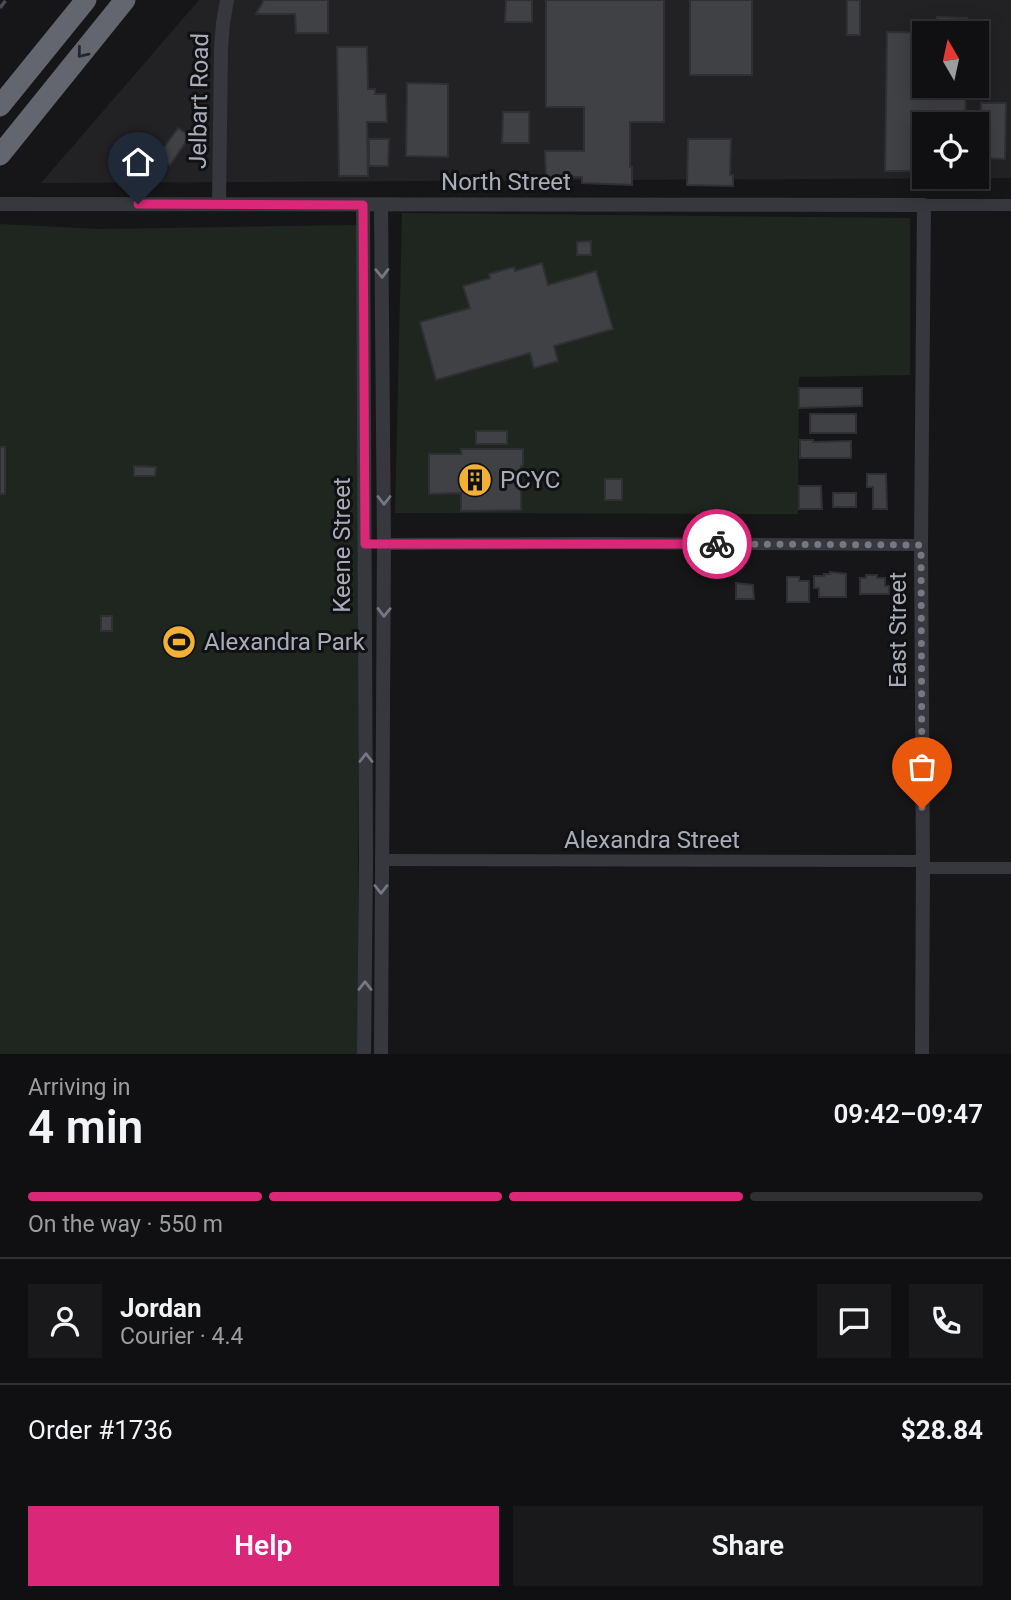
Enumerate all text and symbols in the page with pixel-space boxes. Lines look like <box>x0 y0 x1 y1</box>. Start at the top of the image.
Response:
north arrow <box>912 21 989 98</box>
map controls <box>912 21 989 189</box>
street label: Jelbart Road <box>184 33 214 169</box>
one-way arrow <box>78 45 90 58</box>
button: locate <box>912 112 989 189</box>
pin <box>108 132 168 204</box>
icon: home <box>119 143 157 181</box>
street label: North Street <box>441 168 571 196</box>
one-way arrow <box>374 268 389 279</box>
building icon: PCYC <box>456 461 494 499</box>
place label: PCYC <box>500 466 560 494</box>
street label: Keene Street <box>328 477 356 613</box>
one-way arrow <box>376 496 392 506</box>
courier <box>682 509 752 579</box>
icon: bike <box>698 525 736 563</box>
street label: East Street <box>884 572 912 688</box>
one-way arrow <box>376 607 391 618</box>
sports icon: Alexandra Park <box>160 623 198 661</box>
place label: Alexandra Park <box>204 628 366 656</box>
pin <box>892 737 952 809</box>
icon: bag <box>903 748 941 786</box>
one-way arrow <box>358 753 374 763</box>
street label: Alexandra Street <box>564 826 740 854</box>
one-way arrow <box>373 884 389 894</box>
one-way arrow <box>357 980 373 991</box>
text: Arriving in <box>28 1074 131 1101</box>
text: 09:42–09:47 <box>833 1099 983 1129</box>
text: 4 min <box>28 1100 143 1154</box>
text: On the way · 550 m <box>28 1211 223 1238</box>
button: person <box>28 1284 102 1358</box>
button: chat <box>817 1284 891 1358</box>
button: phone <box>909 1284 983 1358</box>
text: Jordan <box>120 1293 202 1323</box>
text: Courier · 4.4 <box>120 1323 243 1350</box>
text: Order #1736 <box>28 1415 173 1445</box>
text: $28.84 <box>901 1415 983 1445</box>
button: Help <box>28 1506 499 1586</box>
button: Share <box>513 1506 983 1586</box>

